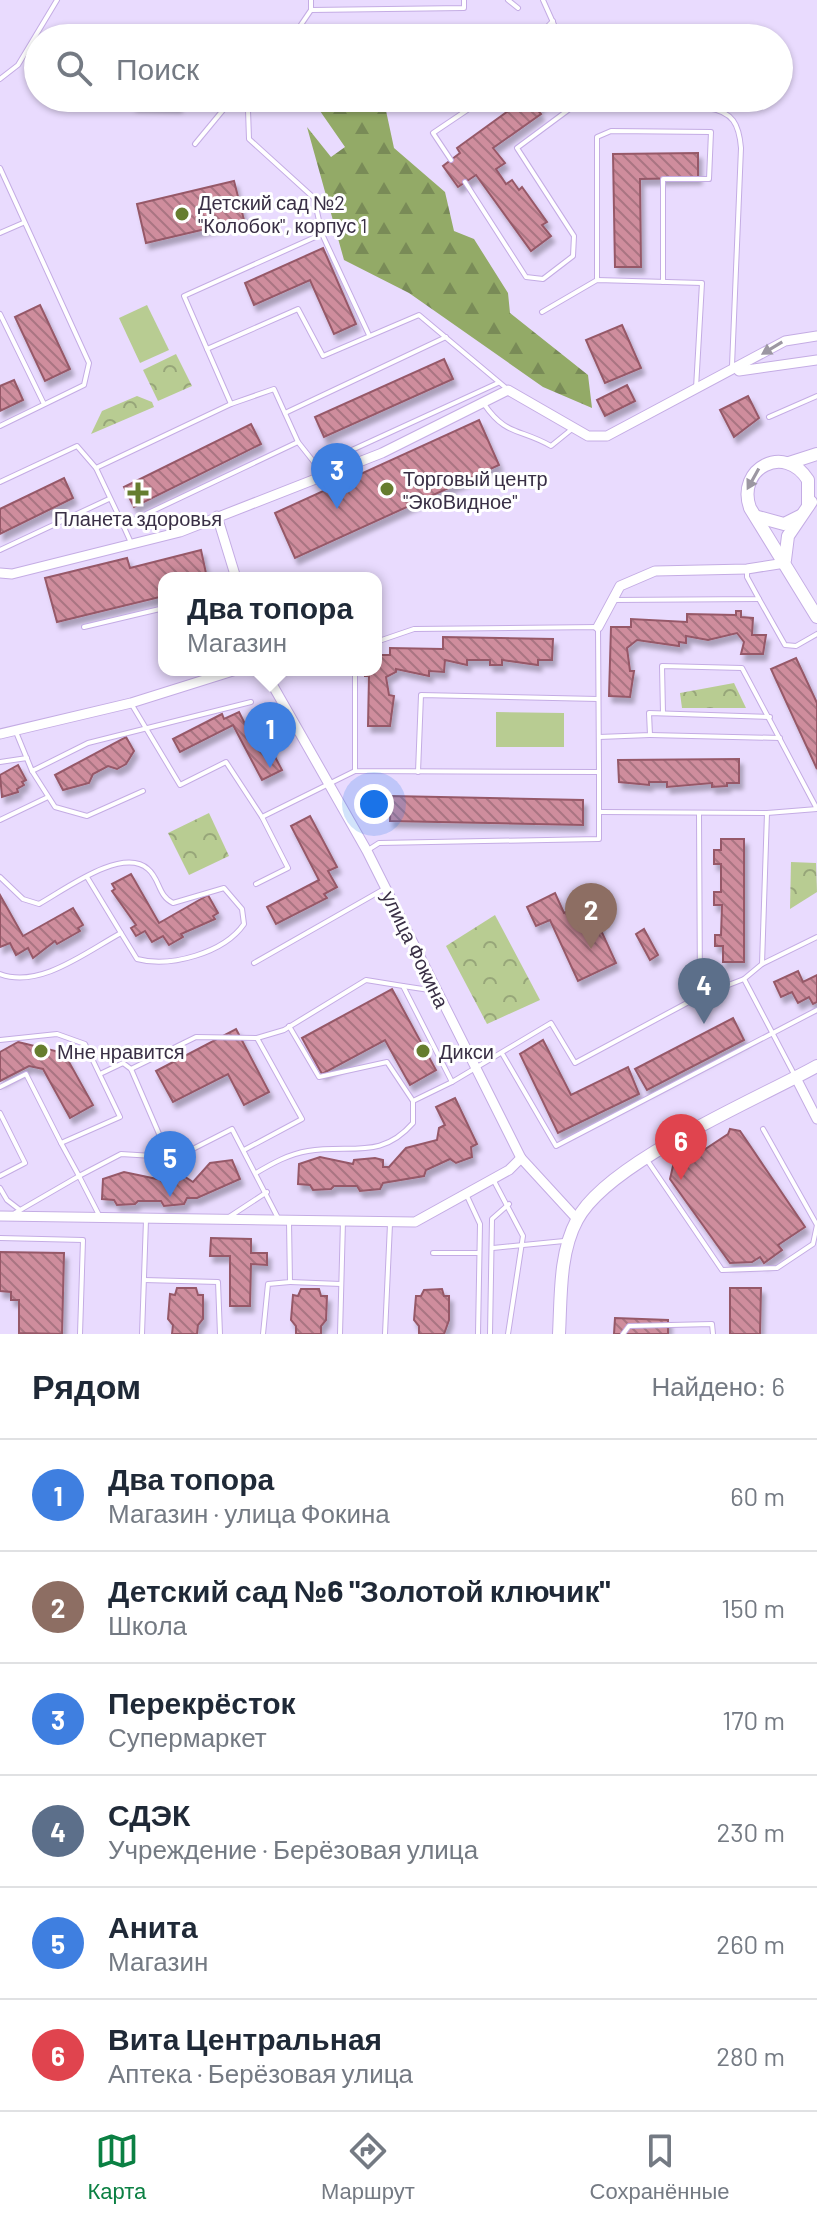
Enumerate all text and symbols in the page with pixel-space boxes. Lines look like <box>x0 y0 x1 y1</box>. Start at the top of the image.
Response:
search box <box>24 24 793 112</box>
icon: search <box>52 46 96 90</box>
text: Поиск <box>116 50 199 86</box>
place label: Детский сад №2 "Колобок", корпус 1 <box>198 190 367 237</box>
marker: Детский сад №2 "Колобок", корпус 1 <box>173 205 191 223</box>
one-way arrow <box>761 341 783 355</box>
pin: 3 <box>311 443 363 509</box>
place label: Торговый центр "ЭкоВидное" <box>403 466 548 513</box>
one-way arrow <box>746 467 760 490</box>
marker: Торговый центр "ЭкоВидное" <box>378 480 396 498</box>
marker: Планета здоровья <box>129 484 147 502</box>
place label: Планета здоровья <box>54 506 222 530</box>
popup <box>158 572 382 676</box>
text: Два топора <box>187 589 353 625</box>
text: Магазин <box>187 626 287 657</box>
pin: 1 <box>244 702 296 768</box>
your location <box>354 784 394 824</box>
pin: 2 <box>565 883 617 949</box>
street label: улица Фокина <box>377 886 455 1012</box>
pin: 4 <box>678 958 730 1024</box>
place label: Мне нравится <box>57 1039 185 1063</box>
place label: Дикси <box>439 1039 494 1063</box>
marker: Мне нравится <box>32 1042 50 1060</box>
marker: Дикси <box>414 1042 432 1060</box>
pin: 6 <box>655 1114 707 1180</box>
pin: 5 <box>144 1131 196 1197</box>
text: Рядом <box>32 1365 141 1406</box>
text: Найдено: 6 <box>651 1370 785 1401</box>
text: Два топора <box>108 1460 274 1496</box>
text: 1 <box>53 1480 63 1511</box>
text: 60 m <box>730 1480 785 1511</box>
text: Магазин · улица Фокина <box>108 1497 390 1528</box>
text: Детский сад №6 "Золотой ключик" <box>108 1572 610 1608</box>
text: 2 <box>51 1592 65 1623</box>
text: 150 m <box>721 1592 785 1623</box>
text: Школа <box>108 1609 187 1640</box>
text: Перекрёсток <box>108 1684 296 1720</box>
text: 3 <box>51 1704 65 1735</box>
text: 170 m <box>722 1704 785 1735</box>
text: Супермаркет <box>108 1721 267 1752</box>
text: СДЭК <box>108 1796 190 1832</box>
text: 4 <box>50 1816 66 1847</box>
text: 230 m <box>716 1816 785 1847</box>
text: Учреждение · Берёзовая улица <box>108 1833 478 1864</box>
text: Анита <box>108 1908 198 1944</box>
text: 5 <box>51 1928 65 1959</box>
text: 260 m <box>716 1928 785 1959</box>
text: Магазин <box>108 1945 208 1976</box>
text: Вита Центральная <box>108 2020 382 2056</box>
text: 6 <box>51 2040 65 2071</box>
text: 280 m <box>716 2040 785 2071</box>
text: Аптека · Берёзовая улица <box>108 2057 413 2088</box>
tab: Карта <box>87 2129 146 2205</box>
tab: Маршрут <box>321 2129 415 2205</box>
tab: Сохранённые <box>590 2129 730 2205</box>

